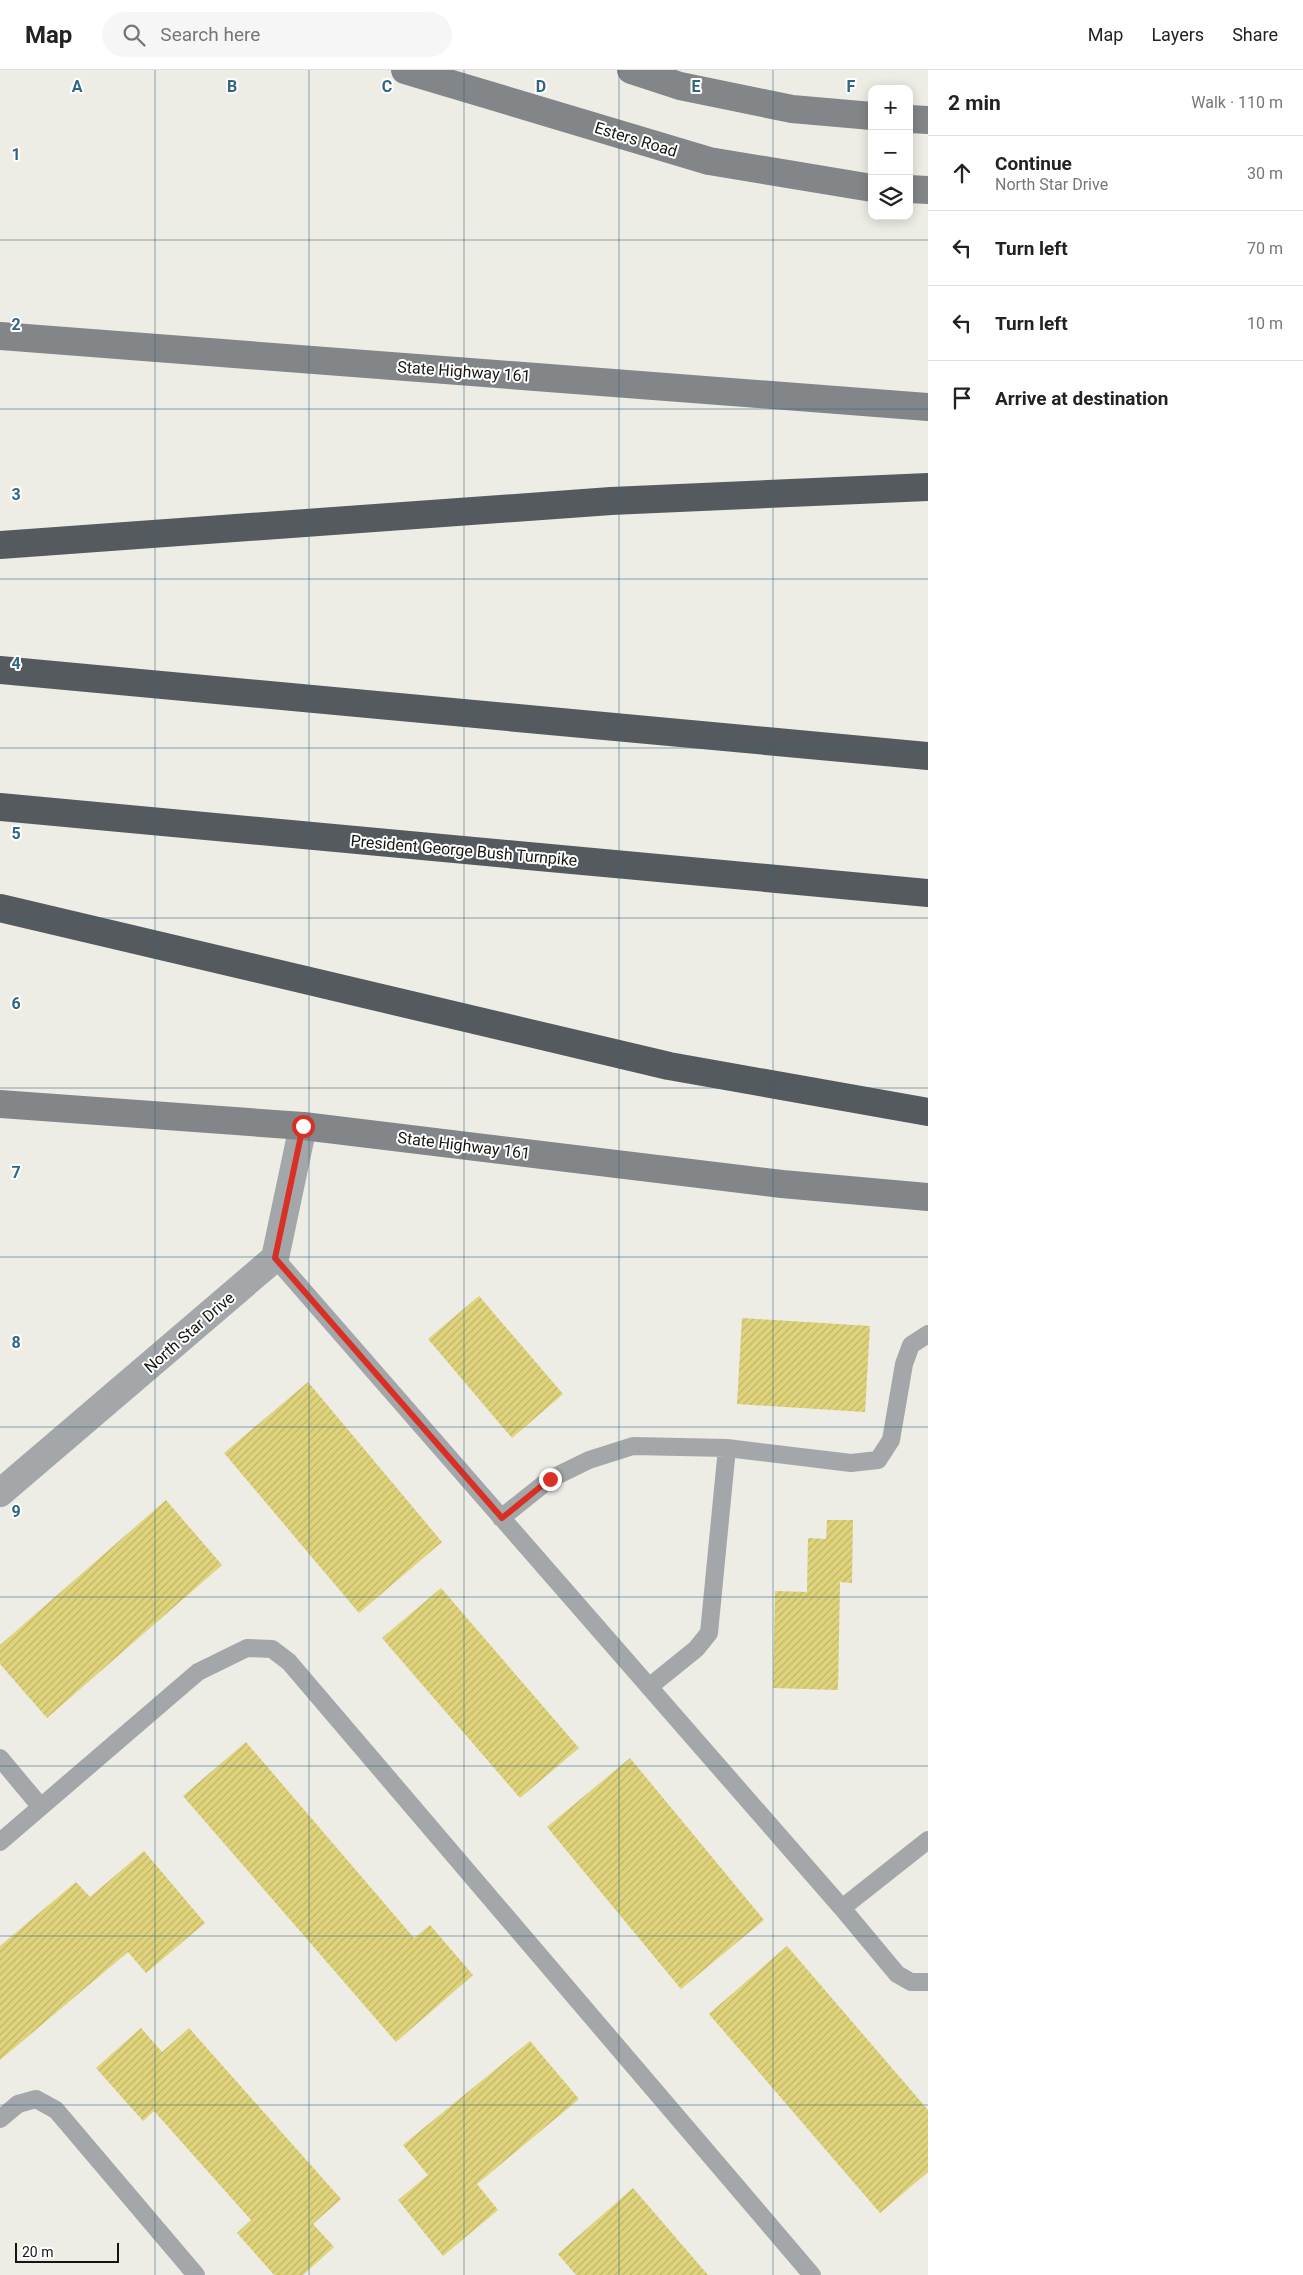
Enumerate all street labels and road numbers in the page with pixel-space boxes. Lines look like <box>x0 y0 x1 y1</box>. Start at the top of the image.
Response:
street label: Esters Road <box>592 118 679 161</box>
street label: State Highway 161 <box>397 357 531 386</box>
street label: President George Bush Turnpike <box>350 831 578 870</box>
street label: State Highway 161 <box>397 1128 531 1163</box>
street label: North Star Drive <box>140 1288 238 1377</box>

